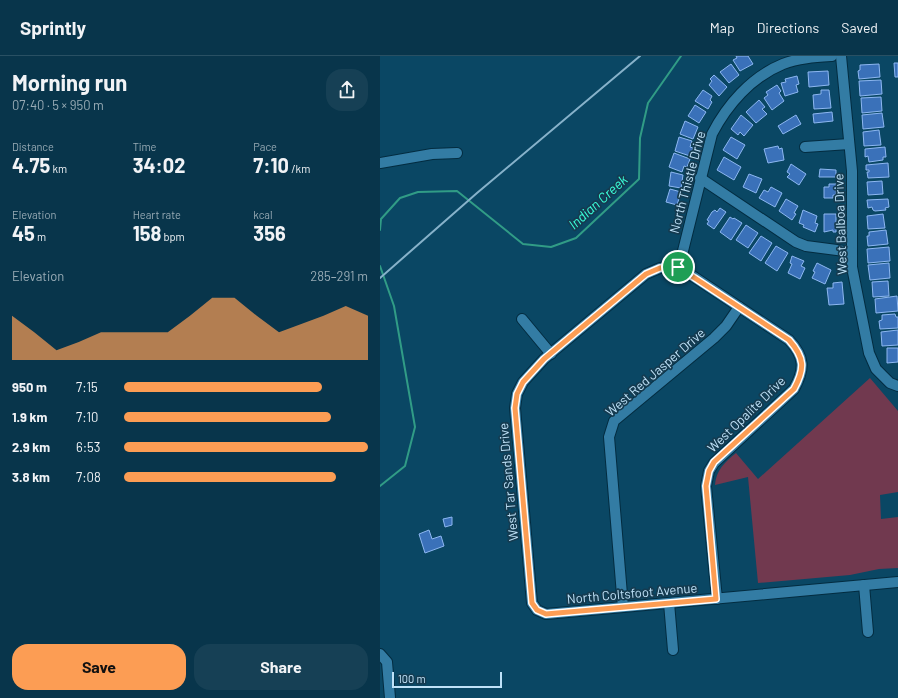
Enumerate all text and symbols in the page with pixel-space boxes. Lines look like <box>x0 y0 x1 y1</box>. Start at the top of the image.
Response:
text: Sprintly <box>20 16 86 39</box>
text: Map <box>710 19 735 36</box>
text: Directions <box>757 19 819 36</box>
text: Saved <box>841 19 878 36</box>
text: Morning run <box>12 69 127 95</box>
button: share <box>326 69 368 111</box>
text: 07:40 · 5 × 950 m <box>12 97 104 113</box>
street label: North Thistle Drive <box>666 129 708 235</box>
text: Distance <box>12 140 54 153</box>
text: Time <box>133 140 156 153</box>
text: Pace <box>253 140 277 153</box>
text: 4.75 <box>12 153 50 177</box>
text: 34:02 <box>133 153 185 177</box>
text: 7:10 <box>253 153 289 177</box>
text: km <box>50 162 67 175</box>
text: /km <box>289 162 310 175</box>
water label: Indian Creek <box>565 171 631 233</box>
street label: West Balboa Drive <box>830 173 850 275</box>
text: Elevation <box>12 208 56 221</box>
text: Heart rate <box>133 208 181 221</box>
text: kcal <box>253 208 273 221</box>
text: 45 <box>12 221 35 245</box>
text: 158 <box>133 221 161 245</box>
text: 356 <box>253 221 286 245</box>
text: m <box>35 230 46 243</box>
text: bpm <box>161 230 185 243</box>
pin <box>661 250 695 284</box>
icon: arrive <box>667 256 689 278</box>
text: Elevation <box>12 268 64 284</box>
text: 285–291 m <box>310 268 368 284</box>
street label: West Red Jasper Drive <box>602 324 708 420</box>
street label: West Opalite Drive <box>704 373 788 455</box>
text: 950 m <box>12 379 47 395</box>
text: 7:15 <box>76 379 98 395</box>
text: 1.9 km <box>12 409 47 425</box>
text: 7:10 <box>76 409 98 425</box>
street label: West Tar Sands Drive <box>495 422 521 542</box>
text: 2.9 km <box>12 439 50 455</box>
text: 6:53 <box>76 439 100 455</box>
text: 3.8 km <box>12 469 50 485</box>
text: 7:08 <box>76 469 101 485</box>
street label: North Coltsfoot Avenue <box>566 579 698 607</box>
button: Save <box>12 644 186 690</box>
button: Share <box>194 644 368 690</box>
scale bar <box>392 670 502 689</box>
text: 100 m <box>398 672 426 685</box>

